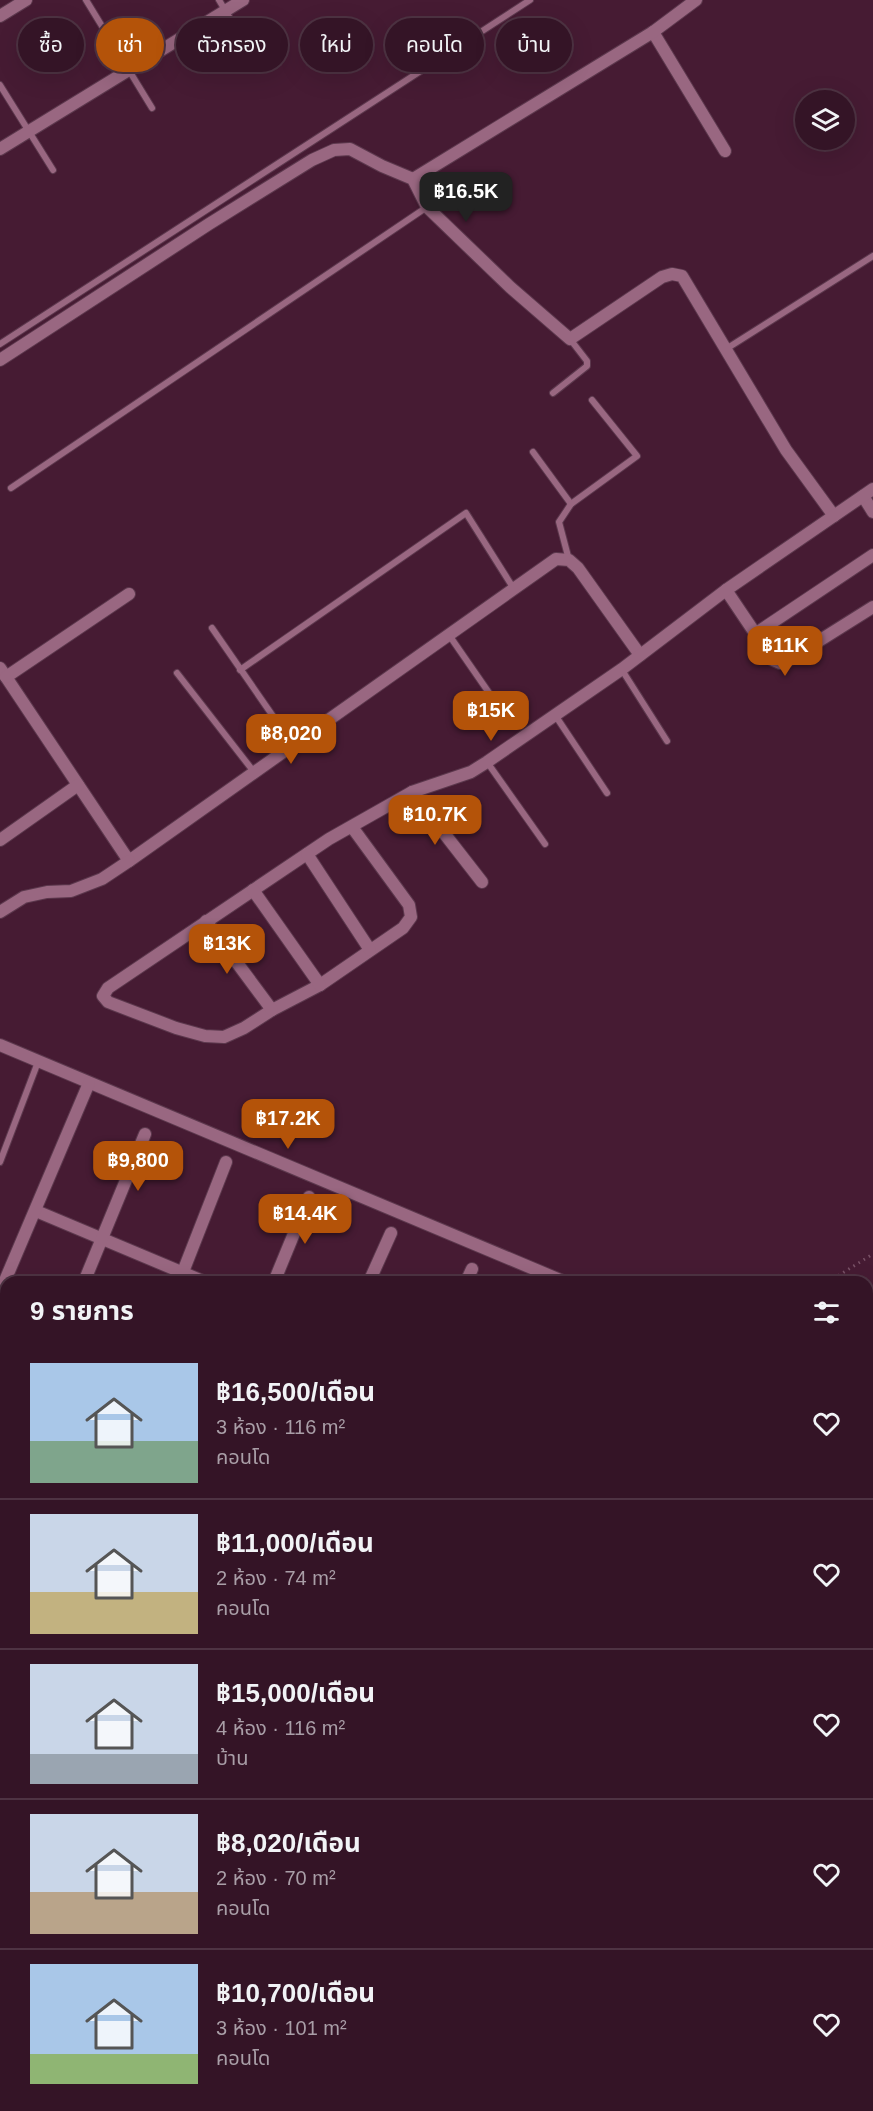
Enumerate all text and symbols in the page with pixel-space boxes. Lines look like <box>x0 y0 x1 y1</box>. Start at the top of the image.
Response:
chip: ซื้อ <box>18 18 84 72</box>
chip: เช่า <box>96 18 164 72</box>
chip: ตัวกรอง <box>176 18 288 72</box>
chip: ใหม่ <box>300 18 373 72</box>
chip: คอนโด <box>385 18 484 72</box>
chip: บ้าน <box>496 18 572 72</box>
map controls <box>795 90 855 150</box>
button: layers <box>795 90 855 150</box>
pin: ฿16.5K <box>417 172 515 223</box>
text: ฿16.5K <box>434 180 499 202</box>
pin: ฿11K <box>749 626 821 677</box>
text: ฿11K <box>761 634 809 656</box>
pin: ฿15K <box>455 691 527 742</box>
text: ฿15K <box>467 699 515 721</box>
pin: ฿8,020 <box>242 714 340 765</box>
text: ฿8,020 <box>260 722 322 744</box>
pin: ฿10.7K <box>386 795 484 846</box>
text: ฿10.7K <box>403 803 468 825</box>
pin: ฿13K <box>191 924 263 975</box>
text: ฿13K <box>203 932 251 954</box>
pin: ฿17.2K <box>239 1099 337 1150</box>
text: ฿17.2K <box>256 1107 321 1129</box>
pin: ฿9,800 <box>89 1141 187 1192</box>
text: ฿9,800 <box>107 1149 169 1171</box>
pin: ฿14.4K <box>256 1194 354 1245</box>
text: ฿14.4K <box>273 1202 338 1224</box>
text: 9 รายการ <box>30 1296 134 1326</box>
icon: filters <box>810 1296 843 1329</box>
text: ฿16,500/เดือน <box>216 1377 375 1407</box>
icon: home <box>78 1387 150 1459</box>
icon: heart <box>810 1407 843 1440</box>
text: 3 ห้อง · 116 m² <box>216 1416 345 1438</box>
text: คอนโด <box>216 1446 270 1468</box>
text: ฿11,000/เดือน <box>216 1528 374 1558</box>
icon: home <box>78 1538 150 1610</box>
icon: heart <box>810 1558 843 1591</box>
text: 2 ห้อง · 74 m² <box>216 1567 336 1589</box>
text: คอนโด <box>216 1597 270 1619</box>
text: ฿15,000/เดือน <box>216 1678 375 1708</box>
icon: home <box>78 1688 150 1760</box>
icon: heart <box>810 1708 843 1741</box>
text: 4 ห้อง · 116 m² <box>216 1717 345 1739</box>
text: บ้าน <box>216 1747 248 1769</box>
text: ฿8,020/เดือน <box>216 1828 361 1858</box>
icon: home <box>78 1838 150 1910</box>
icon: heart <box>810 1858 843 1891</box>
text: 2 ห้อง · 70 m² <box>216 1867 336 1889</box>
text: คอนโด <box>216 1897 270 1919</box>
text: ฿10,700/เดือน <box>216 1978 375 2008</box>
icon: home <box>78 1988 150 2060</box>
icon: heart <box>810 2008 843 2041</box>
text: 3 ห้อง · 101 m² <box>216 2017 347 2039</box>
text: คอนโด <box>216 2047 270 2069</box>

